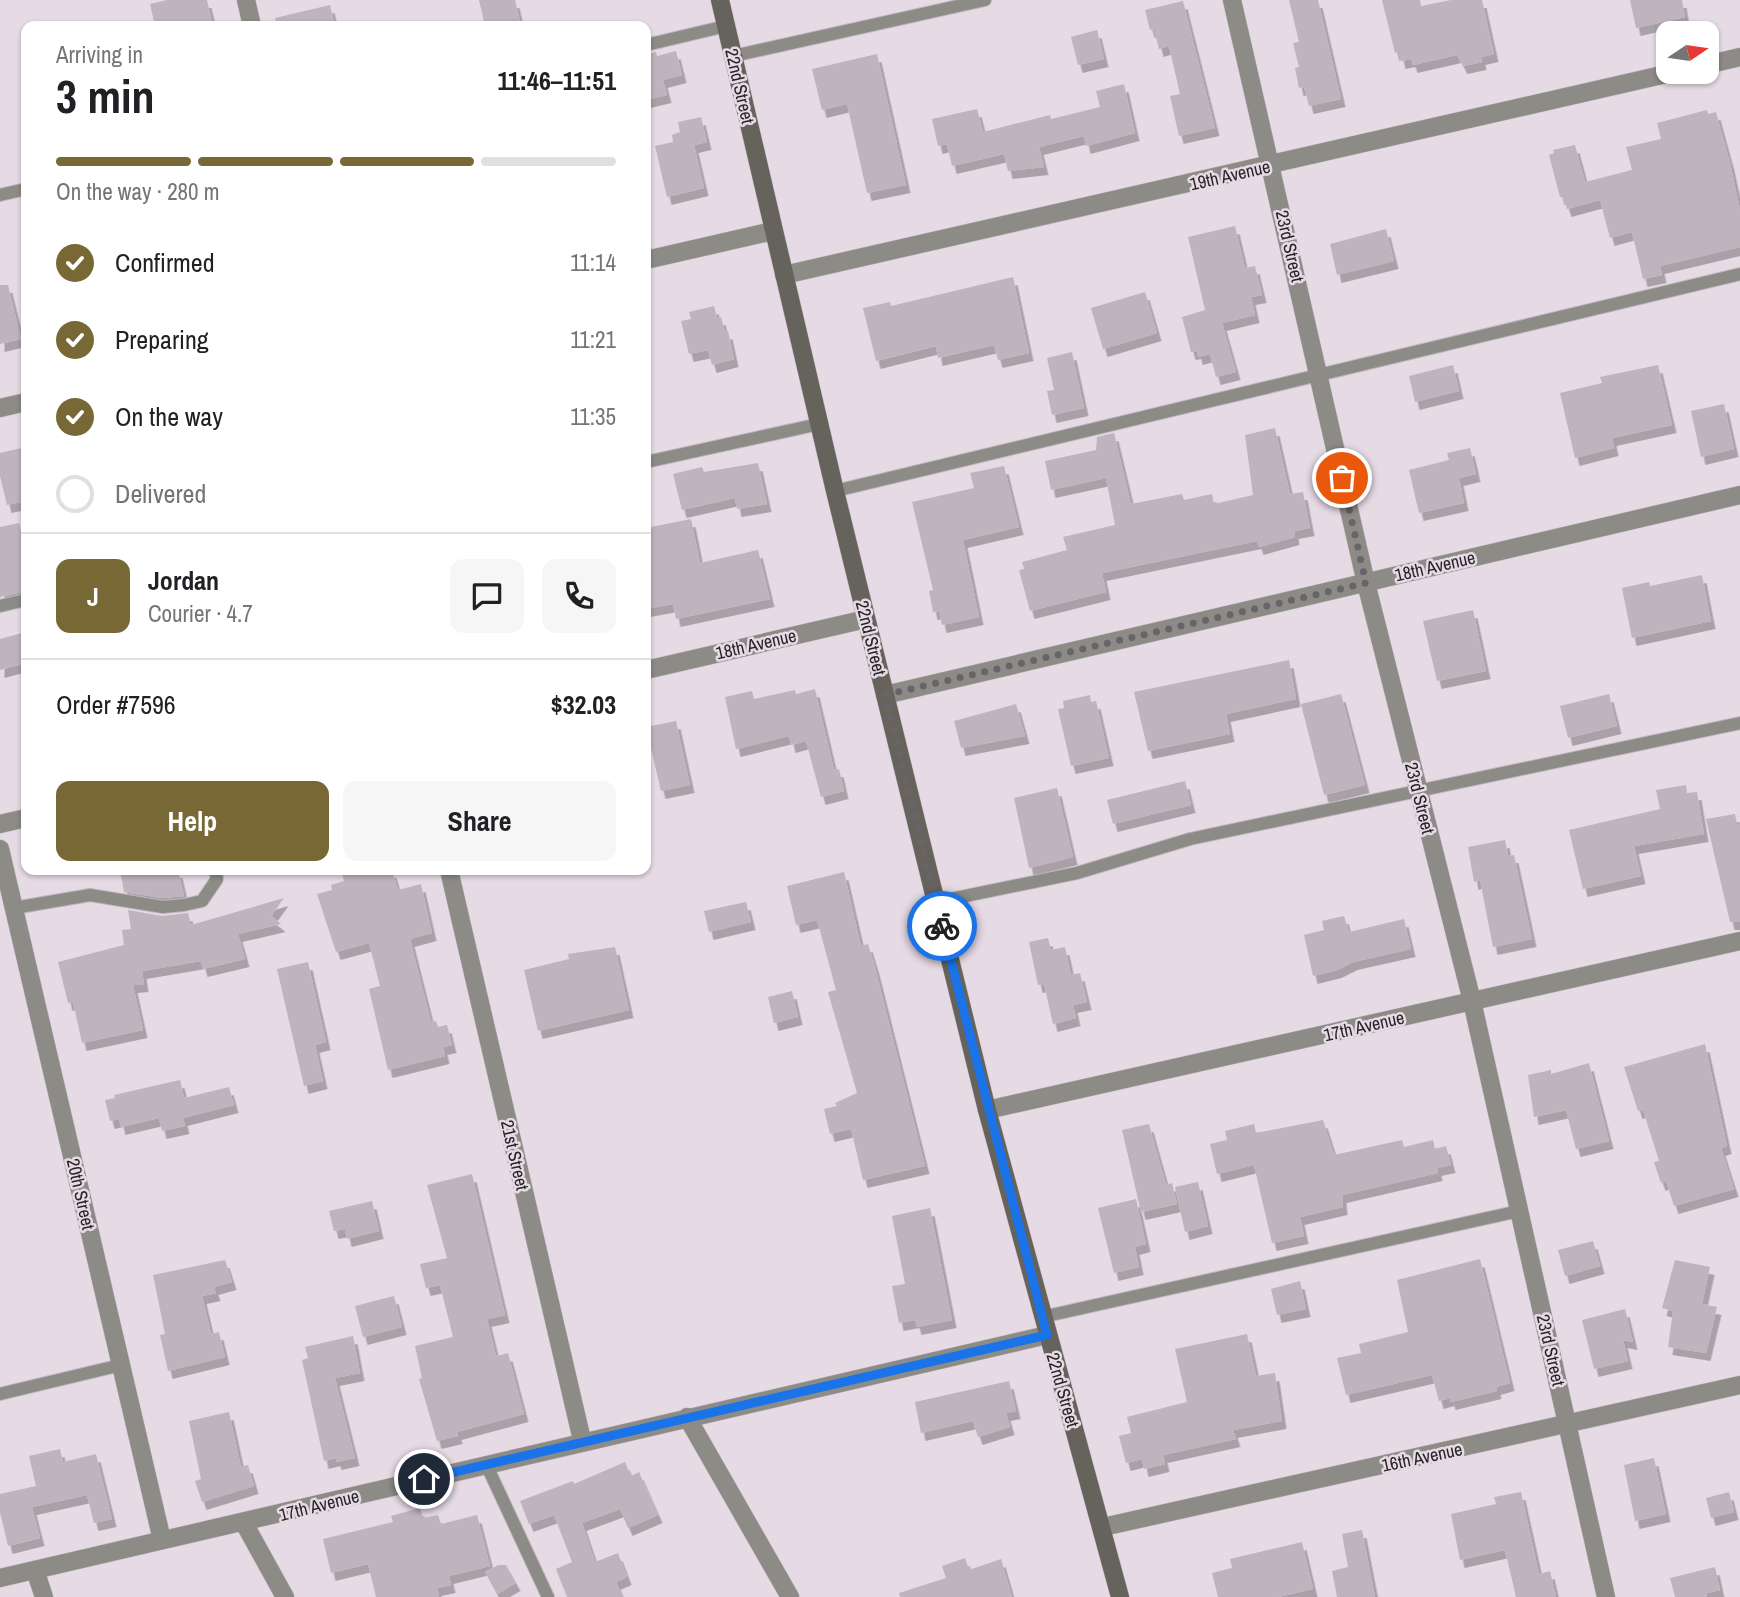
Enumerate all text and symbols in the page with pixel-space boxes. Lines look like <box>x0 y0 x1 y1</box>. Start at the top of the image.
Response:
north arrow <box>1656 21 1718 84</box>
map controls <box>1656 21 1719 84</box>
text: Arriving in <box>56 39 143 70</box>
street label: 22nd Street <box>719 46 761 126</box>
text: 11:46–11:51 <box>497 63 616 98</box>
text: 3 min <box>56 65 155 127</box>
street label: 19th Avenue <box>1187 154 1273 196</box>
text: On the way · 280 m <box>56 176 220 207</box>
street label: 23rd Street <box>1270 208 1310 284</box>
icon: check <box>56 244 94 282</box>
text: Confirmed <box>115 245 215 280</box>
text: 11:14 <box>570 247 616 278</box>
icon: check <box>56 321 94 359</box>
text: Preparing <box>115 322 209 357</box>
text: 11:21 <box>570 324 616 355</box>
icon: check <box>56 398 94 436</box>
text: On the way <box>115 399 223 434</box>
text: 11:35 <box>570 401 616 432</box>
pin <box>1312 448 1372 508</box>
icon: bag <box>1323 459 1361 497</box>
text: Delivered <box>115 476 206 511</box>
street label: 18th Avenue <box>1392 545 1478 587</box>
button: chat <box>450 559 524 633</box>
button: phone <box>542 559 616 633</box>
text: Jordan <box>148 563 219 598</box>
text: J <box>87 579 99 614</box>
text: Courier · 4.7 <box>148 598 253 629</box>
street label: 22nd Street <box>850 598 892 678</box>
street label: 18th Avenue <box>713 623 799 665</box>
text: Order #7596 <box>56 687 176 722</box>
text: $32.03 <box>551 687 616 722</box>
street label: 23rd Street <box>1399 760 1441 836</box>
button: Help <box>56 781 329 861</box>
button: Share <box>343 781 616 861</box>
courier <box>907 891 977 961</box>
icon: bike <box>923 907 961 945</box>
street label: 17th Avenue <box>1321 1005 1407 1047</box>
street label: 21st Street <box>495 1117 535 1193</box>
street label: 20th Street <box>61 1156 101 1232</box>
street label: 23rd Street <box>1531 1312 1571 1388</box>
street label: 22nd Street <box>1040 1350 1086 1430</box>
street label: 16th Avenue <box>1379 1436 1465 1478</box>
pin <box>394 1449 454 1509</box>
icon: home <box>405 1460 443 1498</box>
street label: 17th Avenue <box>276 1483 362 1527</box>

